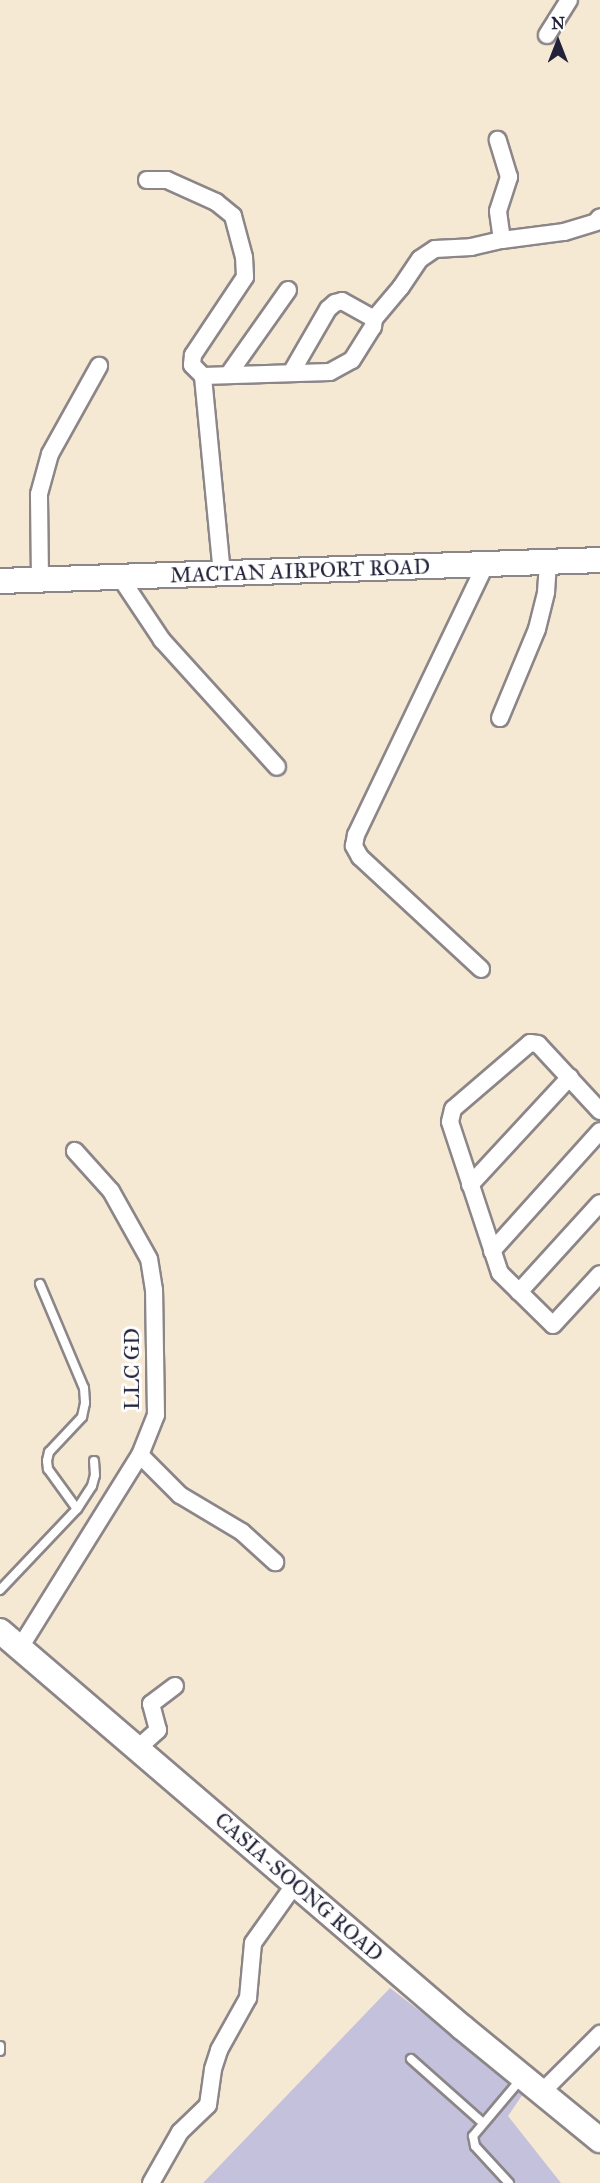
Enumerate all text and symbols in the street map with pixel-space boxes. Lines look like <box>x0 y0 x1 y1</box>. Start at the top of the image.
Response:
north arrow <box>528 12 588 72</box>
text: N <box>551 14 565 33</box>
street label: MACTAN AIRPORT ROAD <box>170 554 430 588</box>
street label: LLC GD <box>119 1328 145 1410</box>
street label: CASIA-SOONG ROAD <box>210 1807 388 1967</box>

